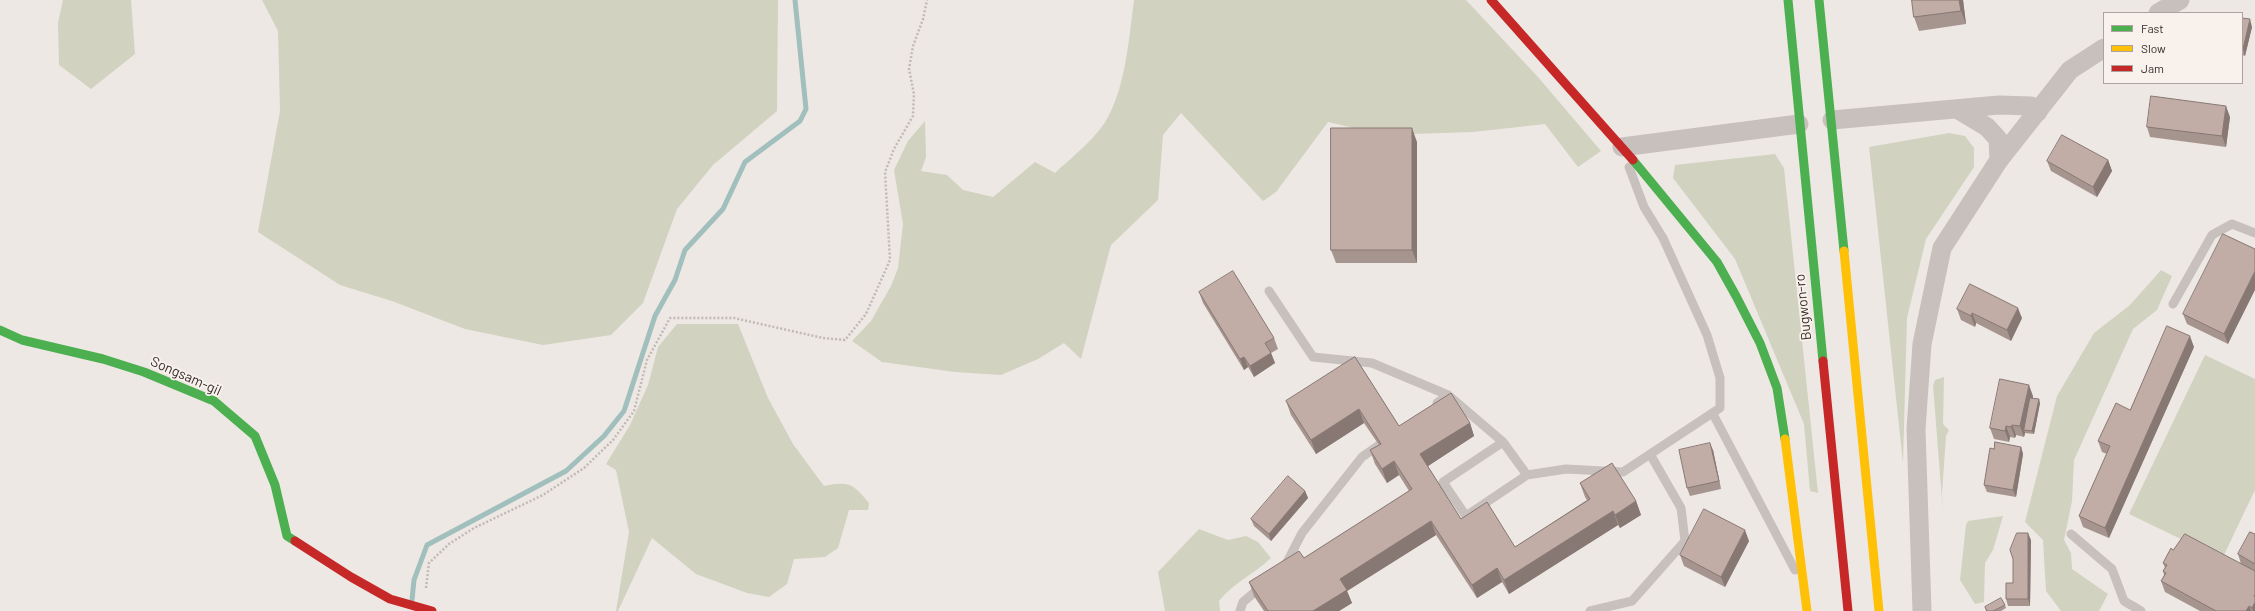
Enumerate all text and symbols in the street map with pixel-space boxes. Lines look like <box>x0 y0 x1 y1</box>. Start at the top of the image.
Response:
legend <box>2103 12 2243 84</box>
text: Fast <box>2141 21 2164 35</box>
text: Slow <box>2141 41 2166 55</box>
text: Jam <box>2141 61 2164 75</box>
street label: Bugwon-ro <box>1791 273 1815 341</box>
street label: Songsam-gil <box>148 353 224 399</box>

